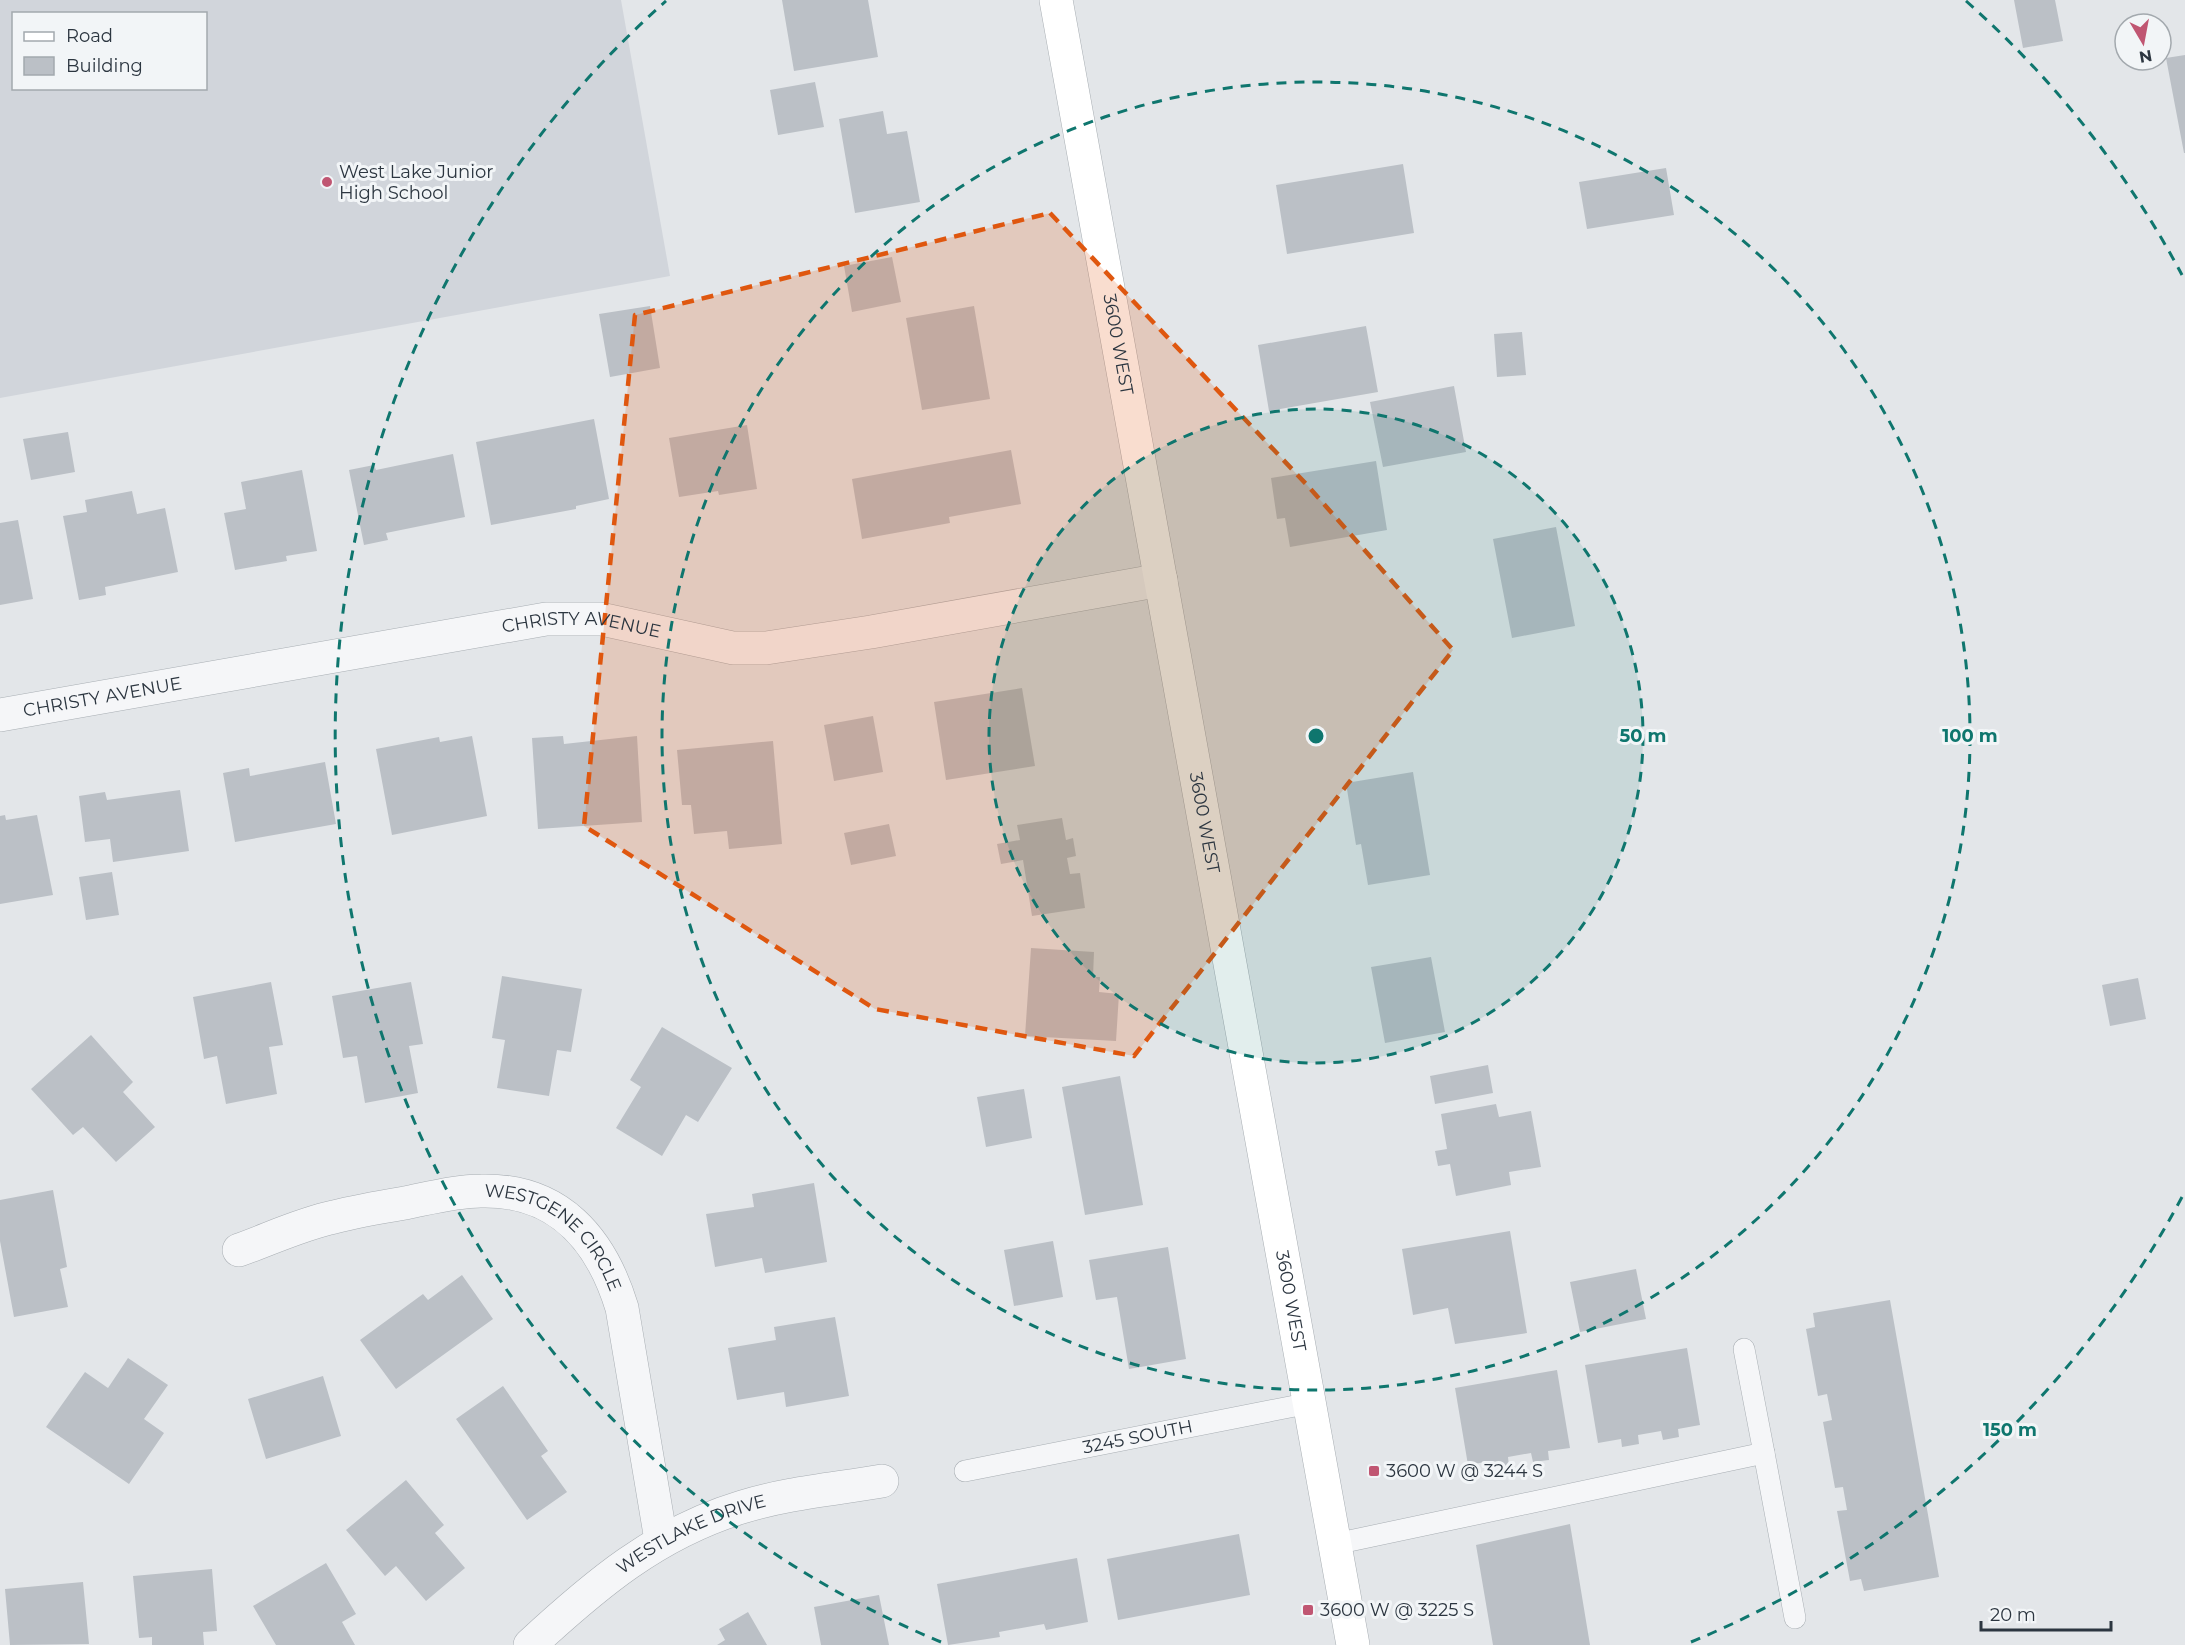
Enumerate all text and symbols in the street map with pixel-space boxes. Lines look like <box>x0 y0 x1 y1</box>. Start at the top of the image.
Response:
legend <box>12 12 207 90</box>
north arrow <box>2113 12 2173 72</box>
text: Road <box>66 25 113 47</box>
text: N <box>2137 46 2154 67</box>
text: Building <box>66 55 143 77</box>
place label: West Lake Junior High School <box>339 161 494 204</box>
marker: West Lake Junior High School <box>320 175 334 189</box>
street label: 3600 WEST <box>1098 292 1138 398</box>
street label: CHRISTY AVENUE <box>500 607 663 643</box>
street label: CHRISTY AVENUE <box>21 672 183 722</box>
text: 50 m <box>1620 725 1666 747</box>
text: 100 m <box>1942 725 1998 747</box>
centre of rings <box>1306 726 1326 746</box>
street label: 3600 WEST <box>1185 770 1225 876</box>
street label: WESTGENE CIRCLE <box>484 1180 626 1294</box>
street label: 3600 WEST <box>1271 1248 1311 1354</box>
street label: 3245 SOUTH <box>1081 1415 1195 1459</box>
text: 150 m <box>1983 1419 2037 1441</box>
place label: 3600 W @ 3244 S <box>1386 1460 1543 1482</box>
marker: 3600 W @ 3244 S <box>1367 1464 1381 1478</box>
street label: WESTLAKE DRIVE <box>612 1490 768 1579</box>
scale bar <box>1981 1594 2112 1632</box>
place label: 3600 W @ 3225 S <box>1320 1599 1474 1621</box>
marker: 3600 W @ 3225 S <box>1301 1603 1315 1617</box>
text: 20 m <box>1990 1604 2036 1626</box>

